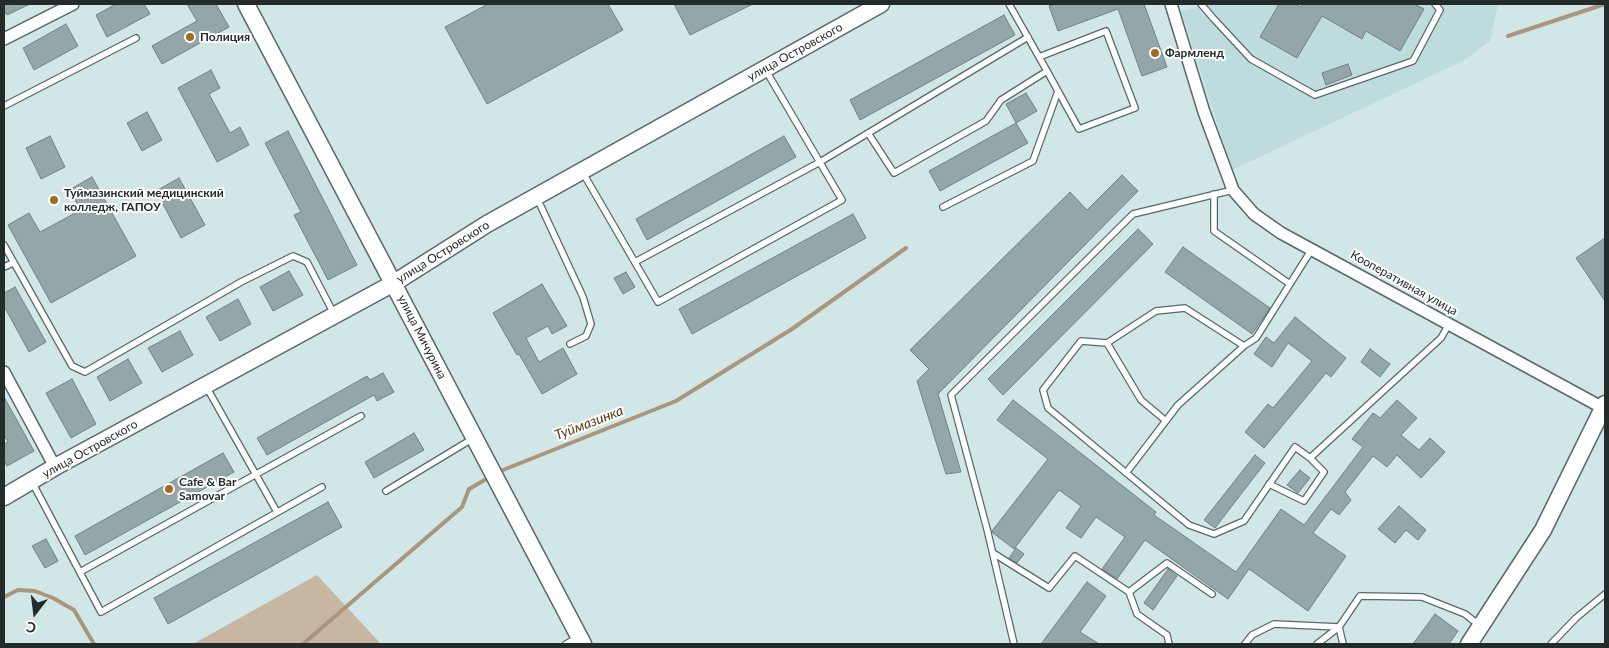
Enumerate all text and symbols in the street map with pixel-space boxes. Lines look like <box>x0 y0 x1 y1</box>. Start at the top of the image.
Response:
street label: улица Островского <box>745 20 845 84</box>
place label: Полиция <box>200 30 250 44</box>
marker: Полиция <box>184 31 196 43</box>
place label: Фармленд <box>1165 46 1224 60</box>
marker: Фармленд <box>1149 47 1161 59</box>
place label: Туймазинский медицинский колледж, ГАПОУ <box>64 186 224 214</box>
marker: Туймазинский медицинский колледж, ГАПОУ <box>48 194 60 206</box>
street label: улица Островского <box>394 218 492 286</box>
street label: Кооперативная улица <box>1348 248 1460 318</box>
street label: улица Мичурина <box>395 293 449 381</box>
water label: Туймазинка <box>552 402 626 444</box>
street label: улица Островского <box>40 417 140 481</box>
place label: Cafe & Bar Samovar <box>179 475 236 503</box>
marker: Cafe & Bar Samovar <box>163 483 175 495</box>
north arrow <box>10 588 60 638</box>
text: С <box>24 619 38 637</box>

